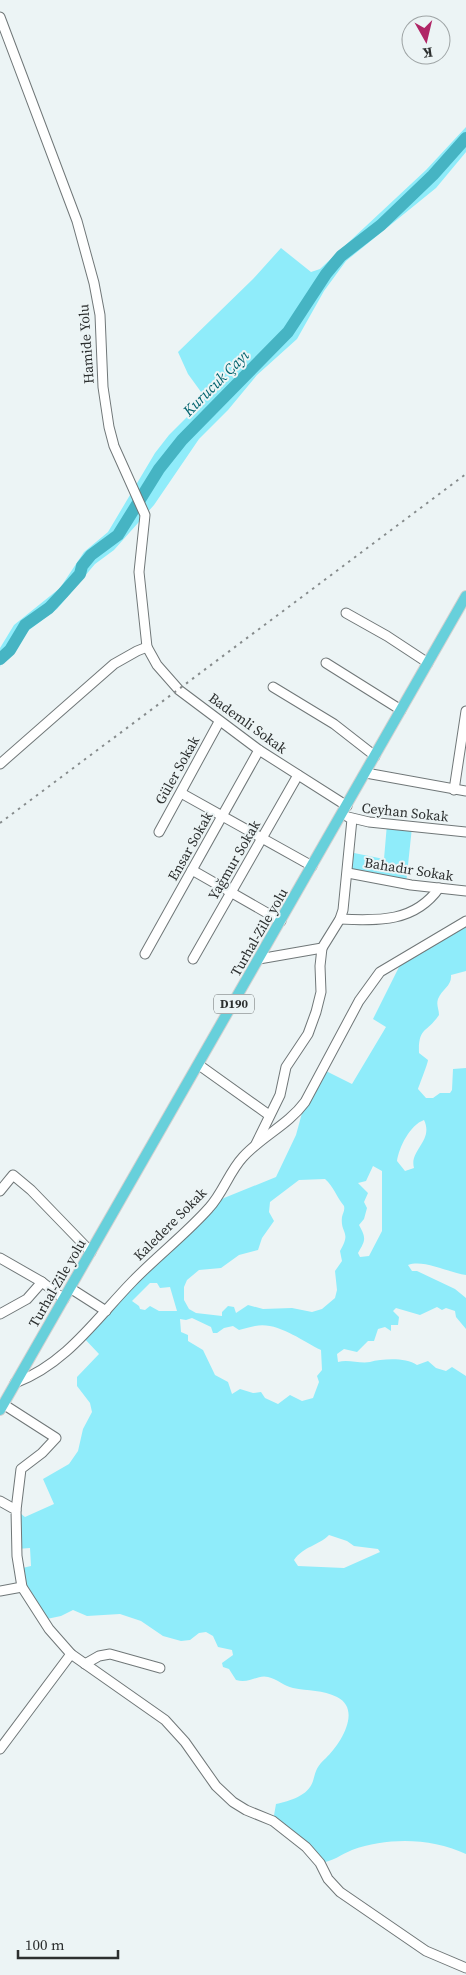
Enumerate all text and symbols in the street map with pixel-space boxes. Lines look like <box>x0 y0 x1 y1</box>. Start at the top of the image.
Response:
north arrow <box>401 15 451 65</box>
text: K <box>421 42 434 63</box>
street label: Hamide Yolu <box>73 303 99 385</box>
water label: Kurucuk Çayı <box>177 345 254 421</box>
street label: Bademli Sokak <box>205 688 292 758</box>
street label: Güler Sokak <box>150 732 204 808</box>
street label: Ceyhan Sokak <box>361 798 450 827</box>
street label: Ensar Sokak <box>163 807 217 884</box>
street label: Yağmur Sokak <box>203 816 265 904</box>
street label: Bahadır Sokak <box>363 852 455 886</box>
street label: Turhal-Zile yolu <box>226 884 292 980</box>
road number: D190 <box>214 994 254 1014</box>
street label: Kaledere Sokak <box>129 1183 211 1265</box>
street label: Turhal-Zile yolu <box>24 1235 90 1331</box>
scale bar <box>18 1928 118 1960</box>
text: 100 m <box>25 1934 65 1955</box>

